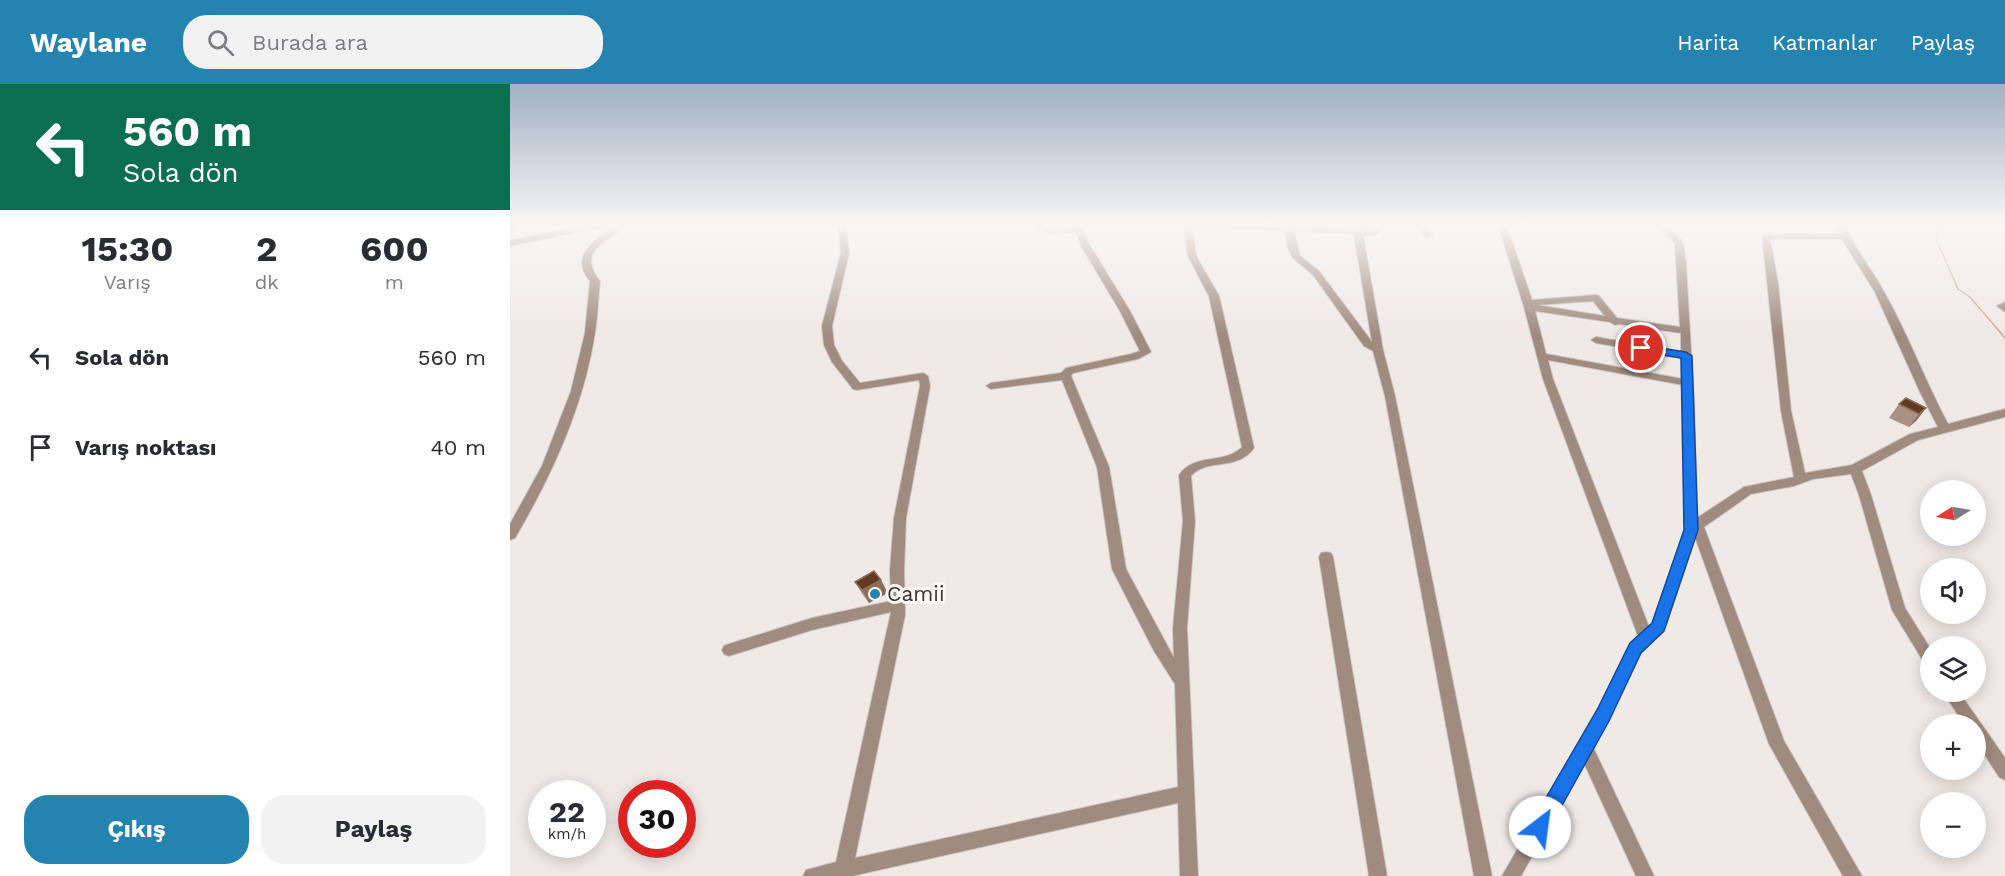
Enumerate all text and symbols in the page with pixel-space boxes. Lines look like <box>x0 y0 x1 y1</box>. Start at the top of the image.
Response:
search box <box>183 15 603 69</box>
text: Waylane <box>30 26 147 59</box>
icon: search <box>204 26 237 59</box>
text: Burada ara <box>252 30 368 55</box>
text: Harita <box>1677 30 1739 55</box>
text: Katmanlar <box>1772 30 1878 55</box>
text: Paylaş <box>1911 30 1975 55</box>
text: 560 m <box>123 107 252 156</box>
icon: left <box>24 108 102 186</box>
text: Sola dön <box>123 157 238 189</box>
text: 15:30 <box>81 228 173 270</box>
text: 2 <box>256 228 277 270</box>
text: 600 <box>360 228 429 270</box>
text: Varış <box>104 270 151 294</box>
text: dk <box>255 270 279 294</box>
text: m <box>385 270 404 294</box>
pin <box>1615 322 1666 373</box>
icon: arrive <box>1624 331 1657 364</box>
icon: left <box>24 341 57 374</box>
text: Sola dön <box>75 345 169 370</box>
text: 560 m <box>418 345 486 370</box>
icon: arrive <box>24 431 57 464</box>
text: Varış noktası <box>75 435 217 460</box>
text: 40 m <box>430 435 486 460</box>
north arrow <box>1920 480 1986 546</box>
map controls <box>1920 480 1986 858</box>
button: sound <box>1920 558 1986 624</box>
place label: Camii <box>887 581 944 606</box>
marker: Camii <box>868 587 882 601</box>
button: layers <box>1920 636 1986 702</box>
button: + <box>1920 714 1986 780</box>
speed limit sign: 30 <box>618 780 696 858</box>
button: − <box>1920 792 1986 858</box>
text: 22 <box>549 794 585 829</box>
button: Çıkış <box>24 795 249 864</box>
button: Paylaş <box>261 795 486 864</box>
position arrow <box>1508 795 1572 859</box>
text: km/h <box>548 825 586 843</box>

